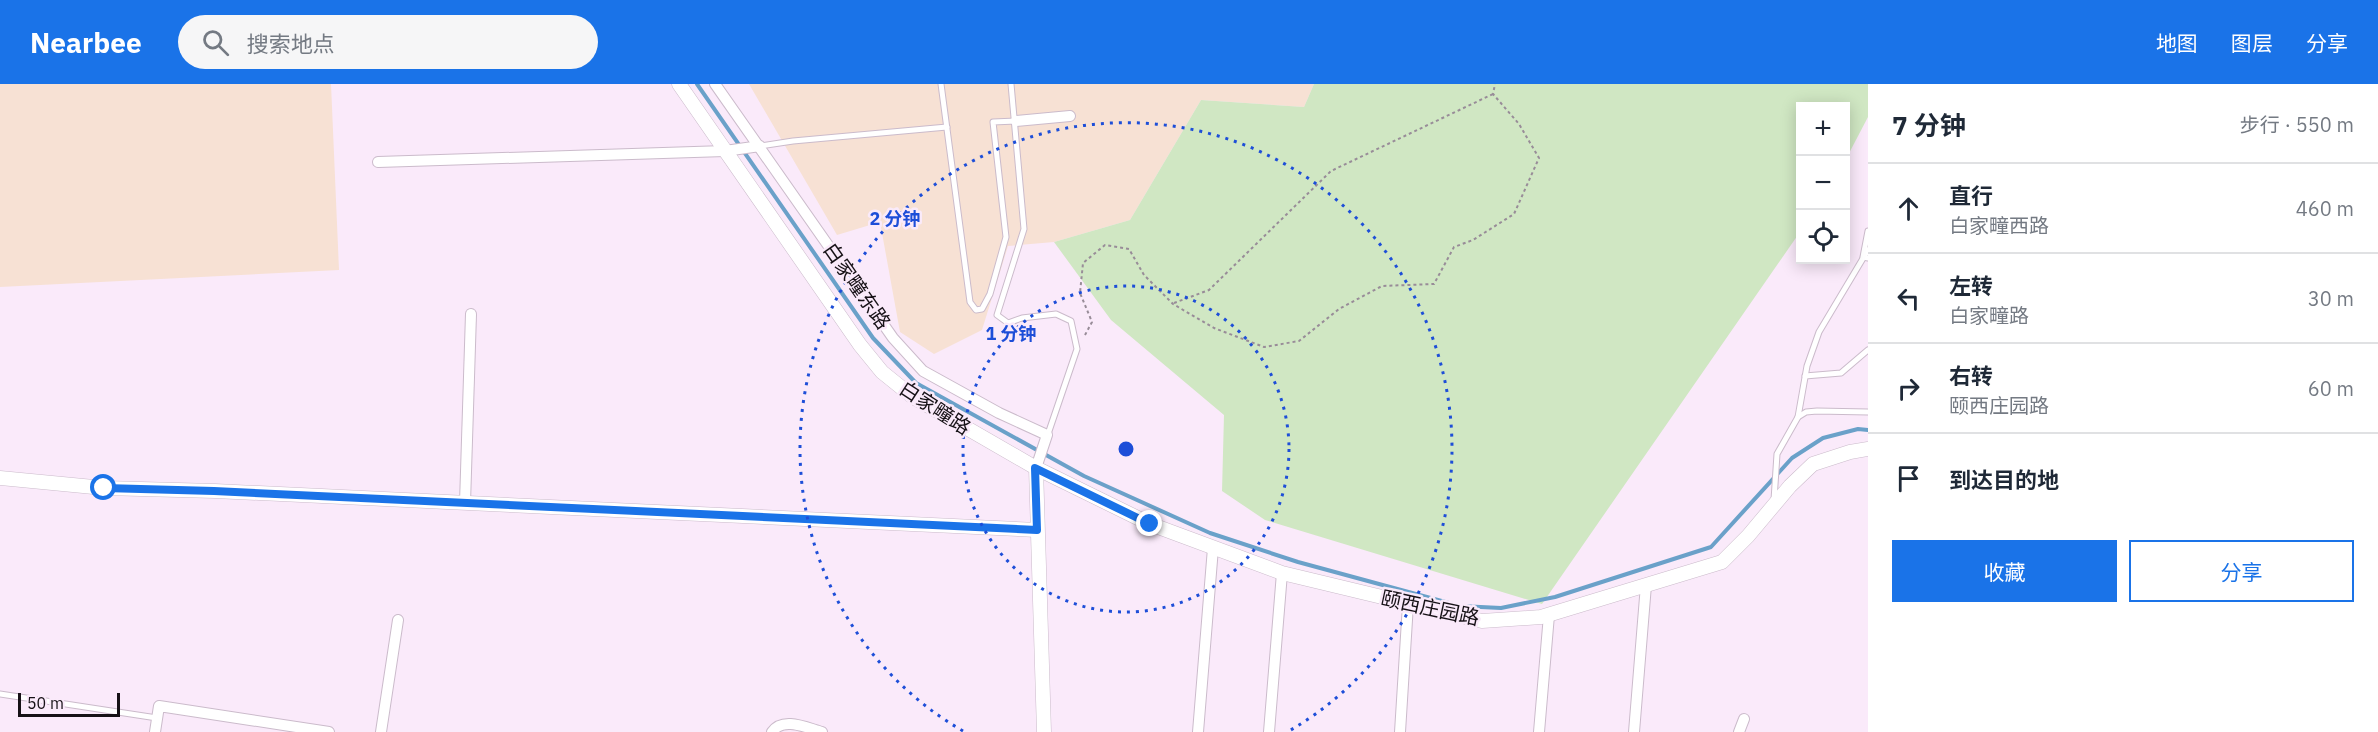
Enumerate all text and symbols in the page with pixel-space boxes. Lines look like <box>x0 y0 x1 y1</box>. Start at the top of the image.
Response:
search box <box>178 15 598 69</box>
text: Nearbee <box>30 24 142 61</box>
icon: search <box>199 26 232 59</box>
text: 搜索地点 <box>247 29 335 58</box>
text: 地图 <box>2156 29 2198 57</box>
text: 图层 <box>2231 29 2273 57</box>
text: 分享 <box>2306 29 2348 57</box>
map controls <box>1796 102 1850 264</box>
button: + <box>1796 102 1850 156</box>
text: 7 分钟 <box>1892 108 1966 142</box>
text: 步行 · 550 m <box>2240 111 2354 138</box>
button: − <box>1796 156 1850 210</box>
text: 直行 <box>1949 181 1993 210</box>
icon: ahead <box>1892 192 1925 225</box>
text: 460 m <box>2296 195 2354 222</box>
text: 2 分钟 <box>869 207 921 230</box>
button: locate <box>1796 210 1850 264</box>
text: 白家疃西路 <box>1949 212 2049 239</box>
street label: 白家疃东路 <box>818 237 897 334</box>
text: 左转 <box>1949 271 1993 300</box>
icon: left <box>1892 282 1925 315</box>
text: 30 m <box>2308 285 2354 312</box>
text: 白家疃路 <box>1949 302 2029 329</box>
text: 1 分钟 <box>985 322 1037 345</box>
text: 右转 <box>1949 361 1993 390</box>
icon: right <box>1892 372 1925 405</box>
street label: 白家疃路 <box>894 374 976 441</box>
text: 60 m <box>2308 375 2354 402</box>
text: 颐西庄园路 <box>1949 392 2049 419</box>
centre of rings <box>1116 439 1136 459</box>
icon: arrive <box>1892 462 1925 495</box>
text: 到达目的地 <box>1949 465 2059 494</box>
route start <box>90 474 116 500</box>
route end <box>1136 510 1162 536</box>
button: 收藏 <box>1892 540 2117 602</box>
button: 分享 <box>2129 540 2354 602</box>
street label: 颐西庄园路 <box>1378 584 1482 631</box>
scale bar <box>18 690 120 718</box>
text: 50 m <box>27 693 64 713</box>

